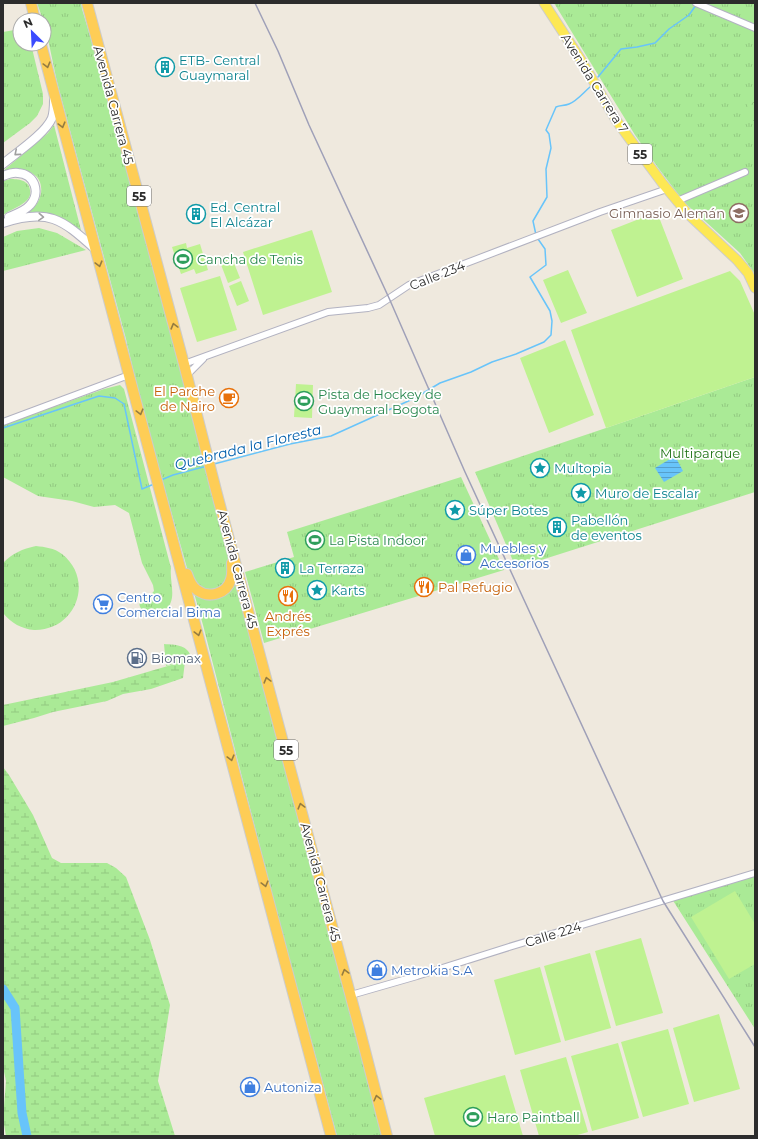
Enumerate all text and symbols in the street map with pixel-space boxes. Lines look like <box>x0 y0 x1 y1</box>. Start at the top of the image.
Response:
north arrow <box>12 12 52 52</box>
text: N <box>21 15 35 31</box>
street label: Avenida Carrera 7 <box>558 30 632 136</box>
street label: Avenida Carrera 45 <box>90 44 138 166</box>
place label: ETB- Central Guaymaral <box>179 52 260 83</box>
building icon: ETB- Central Guaymaral <box>154 56 176 78</box>
one-way arrow <box>42 62 51 69</box>
one-way arrow <box>58 121 66 128</box>
road number: 55 <box>628 144 652 164</box>
one-way arrow <box>14 148 21 155</box>
road number: 55 <box>127 186 151 206</box>
place label: Ed. Central El Alcázar <box>210 199 280 230</box>
school or university icon: Gimnasio Alemán <box>728 202 750 224</box>
building icon: Ed. Central El Alcázar <box>185 203 207 225</box>
place label: Gimnasio Alemán <box>609 205 725 221</box>
one-way arrow <box>38 212 44 221</box>
sports icon: Cancha de Tenis <box>172 248 194 270</box>
place label: Cancha de Tenis <box>197 251 303 267</box>
street label: Calle 234 <box>407 257 467 293</box>
one-way arrow <box>95 261 103 267</box>
one-way arrow <box>170 323 179 330</box>
place label: El Parche de Nairo <box>154 383 215 414</box>
place label: Pista de Hockey de Guaymaral Bogota <box>318 386 442 417</box>
cafe icon: El Parche de Nairo <box>218 387 240 409</box>
sports icon: Pista de Hockey de Guaymaral Bogota <box>293 390 315 412</box>
one-way arrow <box>135 409 143 416</box>
water label: Quebrada la Floresta <box>173 420 323 474</box>
park label: Multiparque <box>660 445 740 461</box>
place icon: Multopia <box>529 457 551 479</box>
place label: Multopia <box>554 460 612 476</box>
place icon: Muro de Escalar <box>570 482 592 504</box>
place label: Muro de Escalar <box>595 485 699 501</box>
place icon: Súper Botes <box>444 499 466 521</box>
place label: Súper Botes <box>469 502 548 518</box>
street label: Avenida Carrera 45 <box>214 508 262 630</box>
place label: Pabellón de eventos <box>571 512 642 543</box>
building icon: Pabellón de eventos <box>546 516 568 538</box>
sports icon: La Pista Indoor <box>304 529 326 551</box>
place label: La Pista Indoor <box>329 532 426 548</box>
place label: Muebles y Accesorios <box>480 540 549 571</box>
shop icon: Muebles y Accesorios <box>455 544 477 566</box>
building icon: La Terraza <box>274 557 296 579</box>
place label: La Terraza <box>299 560 364 576</box>
restaurant icon: Pal Refugio <box>413 576 435 598</box>
place icon: Karts <box>306 579 328 601</box>
place label: Pal Refugio <box>438 579 513 595</box>
place label: Karts <box>331 582 365 598</box>
restaurant icon: Andrés Exprés <box>277 585 299 607</box>
place label: Centro Comercial Bima <box>117 589 221 620</box>
supermarket icon: Centro Comercial Bima <box>92 593 114 615</box>
place label: Andrés Exprés <box>265 608 311 639</box>
one-way arrow <box>193 629 202 636</box>
fuel station icon: Biomax <box>126 647 148 669</box>
place label: Biomax <box>151 650 201 666</box>
one-way arrow <box>264 677 272 684</box>
road number: 55 <box>274 740 298 760</box>
one-way arrow <box>226 755 235 762</box>
one-way arrow <box>297 803 306 810</box>
street label: Avenida Carrera 45 <box>297 821 345 943</box>
one-way arrow <box>260 880 269 887</box>
street label: Calle 224 <box>523 918 584 950</box>
shop icon: Metrokia S.A <box>366 959 388 981</box>
place label: Metrokia S.A <box>391 962 474 978</box>
one-way arrow <box>341 969 350 976</box>
shop icon: Autoniza <box>239 1076 261 1098</box>
place label: Autoniza <box>264 1079 322 1095</box>
one-way arrow <box>373 1095 382 1102</box>
sports icon: Haro Paintball <box>462 1106 484 1128</box>
place label: Haro Paintball <box>487 1109 580 1125</box>

